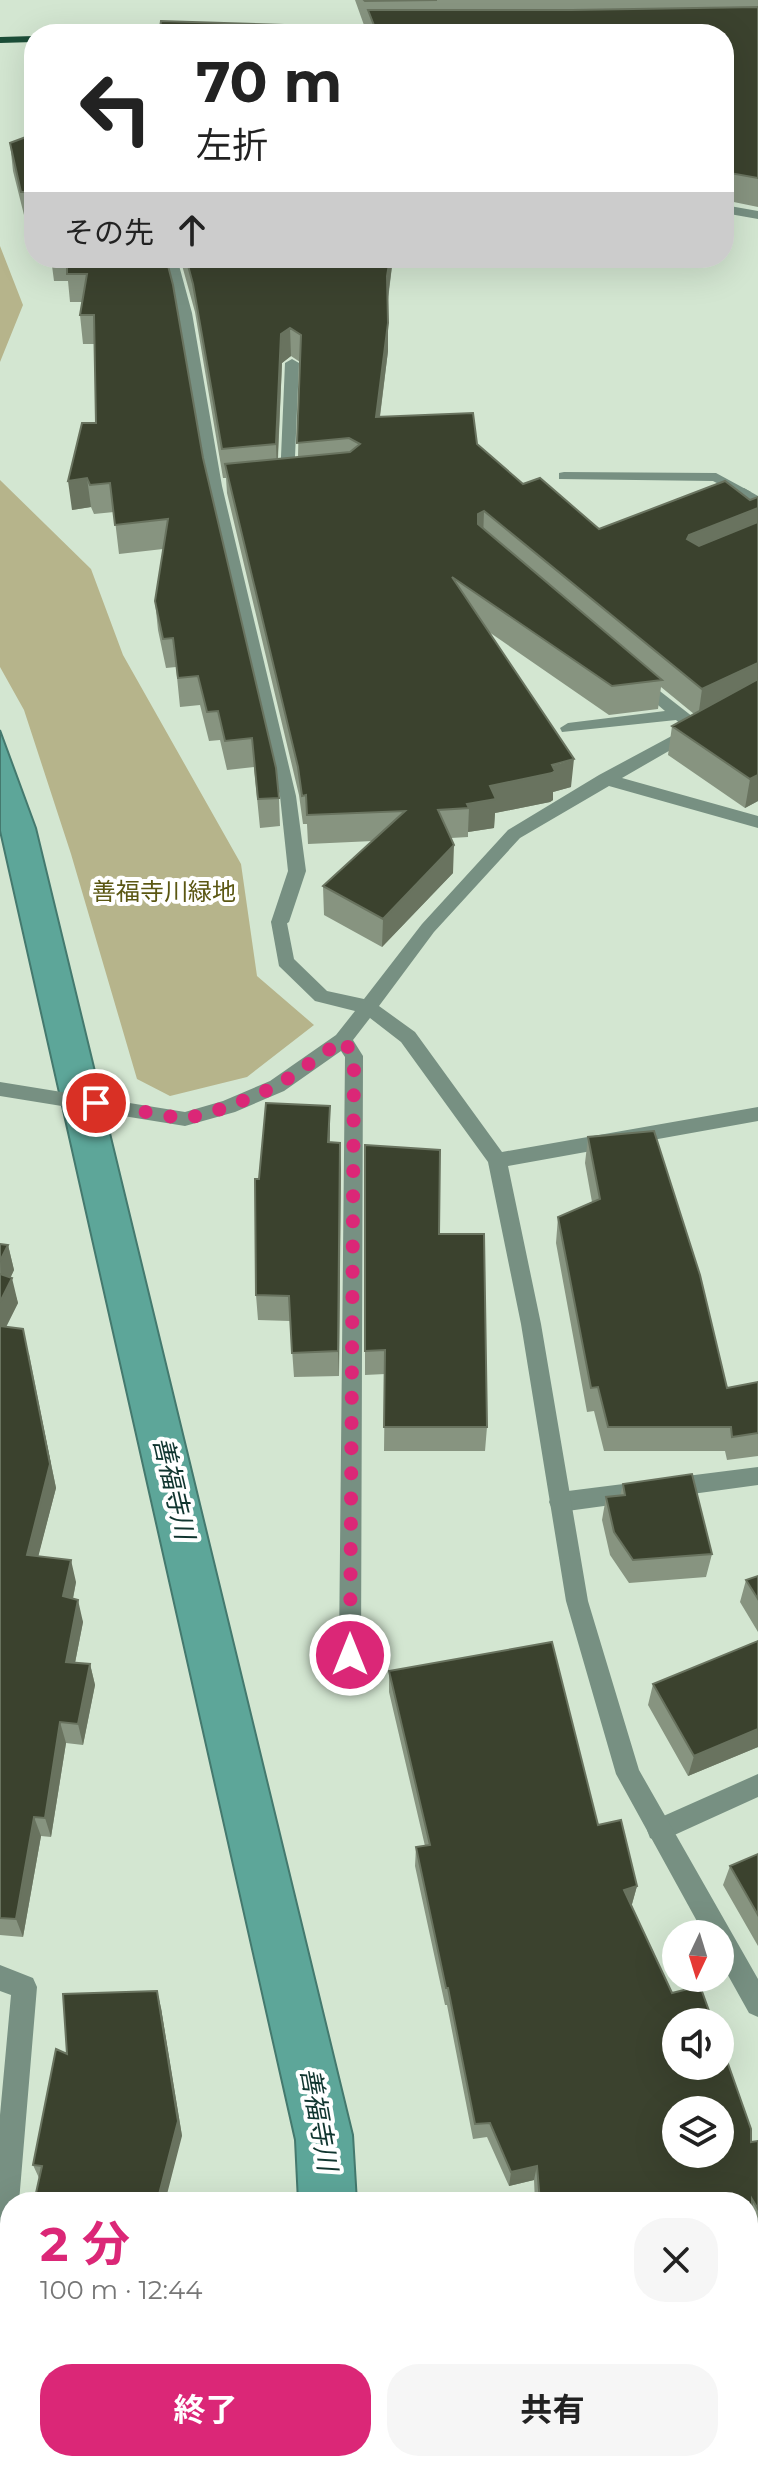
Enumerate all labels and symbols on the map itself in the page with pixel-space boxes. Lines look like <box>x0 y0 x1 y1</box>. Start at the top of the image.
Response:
park label: 善福寺川緑地 <box>92 877 236 906</box>
pin <box>62 1069 130 1137</box>
water label: 善福寺川 <box>147 1434 202 1545</box>
position arrow <box>308 1613 392 1697</box>
north arrow <box>662 1920 734 1992</box>
water label: 善福寺川 <box>294 2065 344 2176</box>

